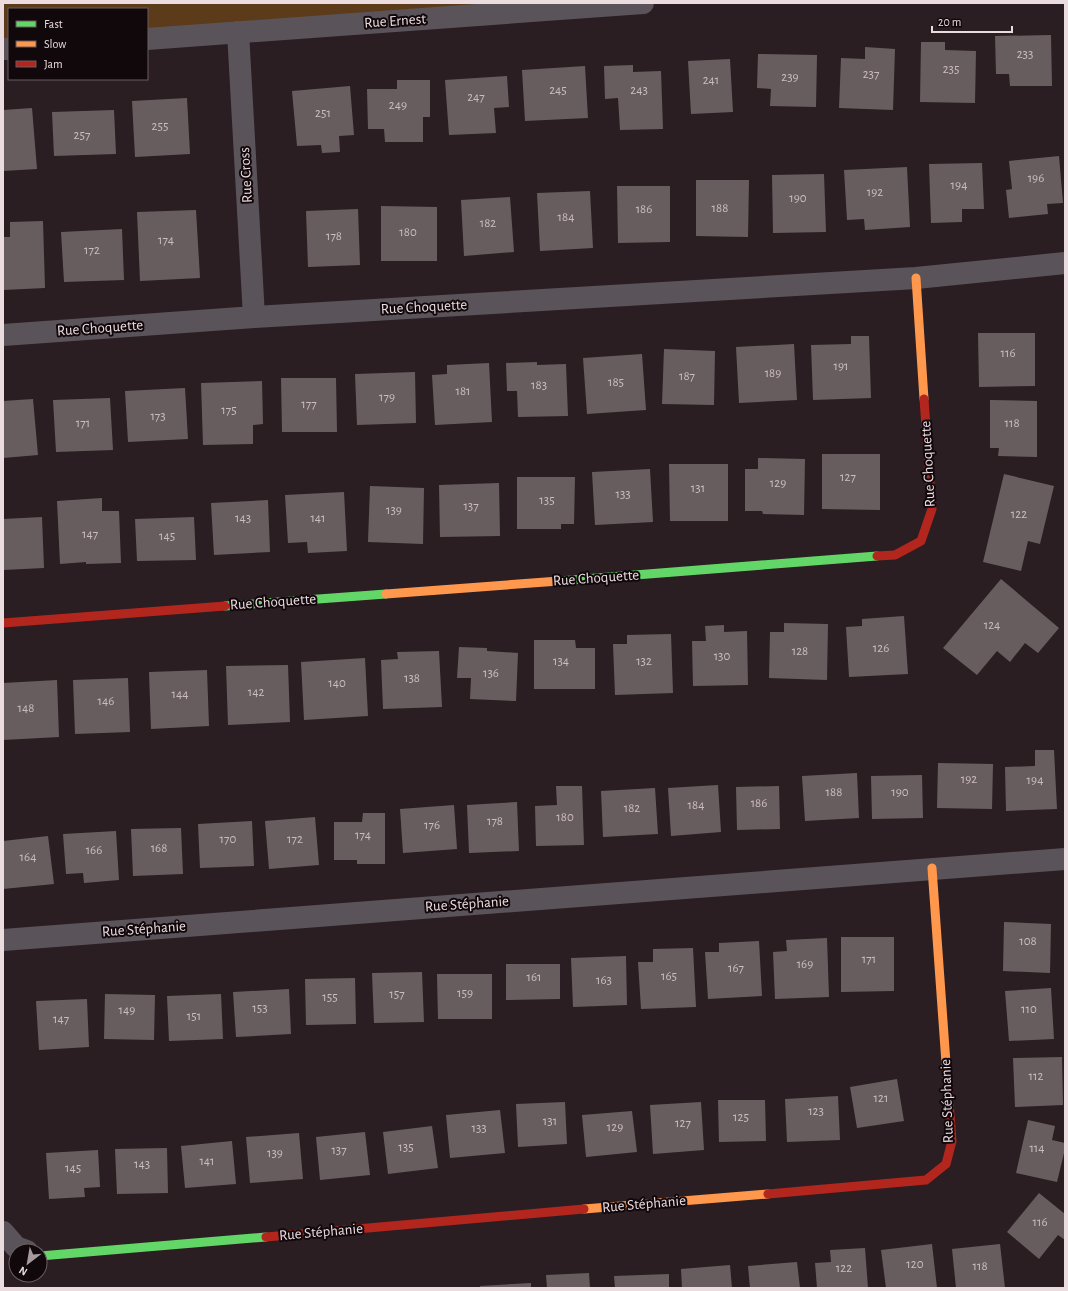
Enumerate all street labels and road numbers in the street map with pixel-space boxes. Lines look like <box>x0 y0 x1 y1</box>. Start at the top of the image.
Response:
street label: Rue Ernest <box>364 11 427 31</box>
street label: Rue Cross <box>237 147 255 203</box>
street label: Rue Choquette <box>380 297 468 317</box>
street label: Rue Choquette <box>56 317 144 338</box>
street label: Rue Choquette <box>918 420 938 508</box>
street label: Rue Choquette <box>552 567 640 588</box>
street label: Rue Choquette <box>229 591 317 612</box>
street label: Rue Stéphanie <box>425 894 510 914</box>
street label: Rue Stéphanie <box>102 919 187 939</box>
street label: Rue Stéphanie <box>938 1059 956 1143</box>
street label: Rue Stéphanie <box>601 1193 687 1215</box>
street label: Rue Stéphanie <box>278 1221 364 1243</box>

